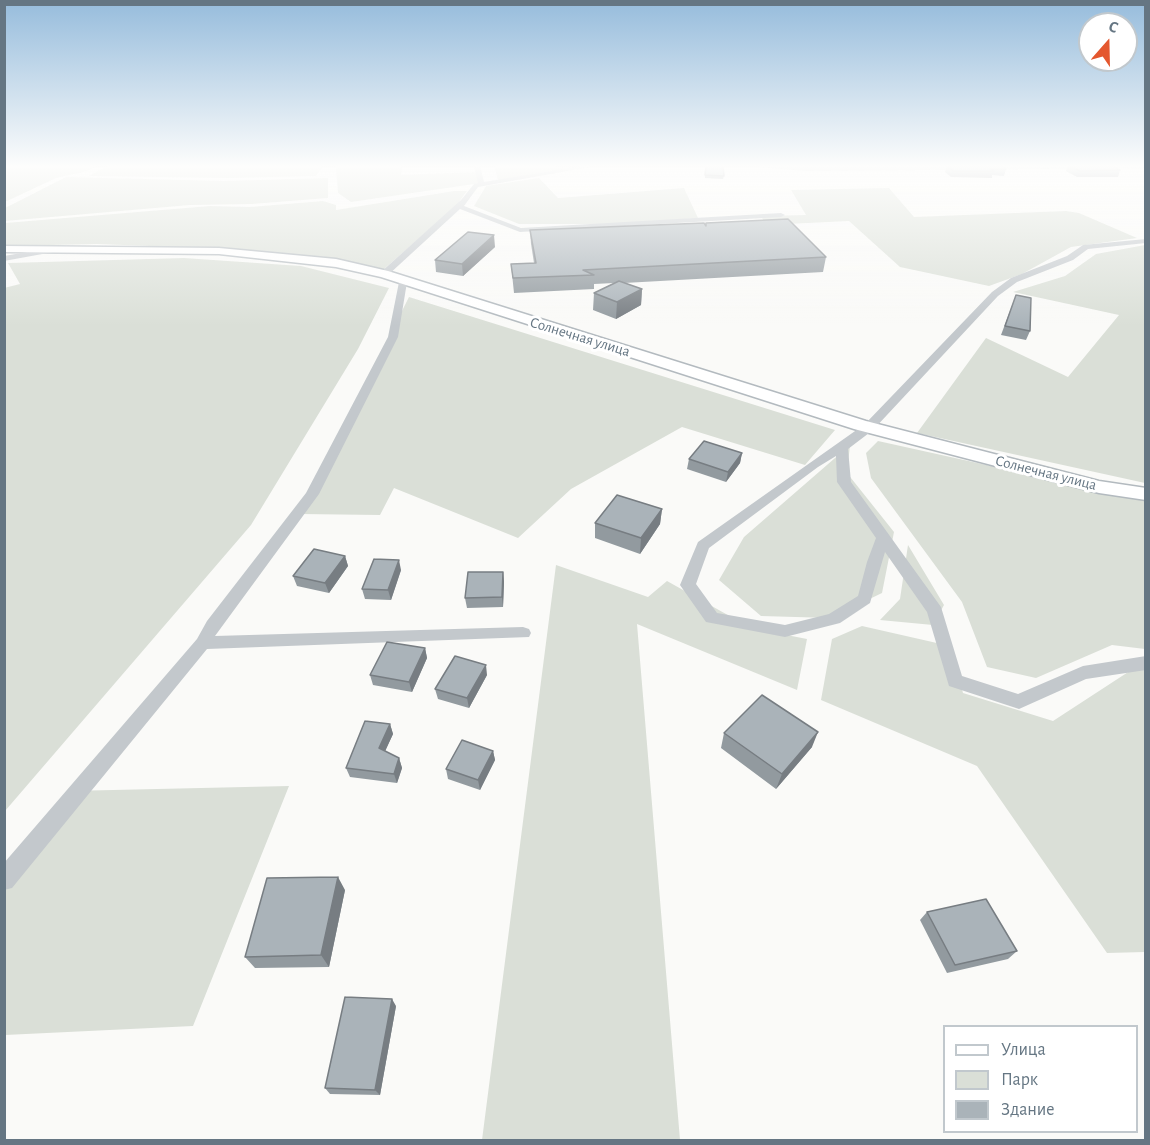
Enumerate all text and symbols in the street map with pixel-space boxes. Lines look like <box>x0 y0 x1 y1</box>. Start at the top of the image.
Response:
north arrow <box>1078 12 1138 72</box>
text: С <box>1107 18 1120 36</box>
street label: Солнечная улица <box>528 313 632 361</box>
street label: Солнечная улица <box>994 452 1098 494</box>
legend <box>943 1025 1138 1133</box>
text: Улица <box>1001 1041 1046 1059</box>
text: Парк <box>1001 1071 1038 1089</box>
text: Здание <box>1001 1101 1055 1119</box>

